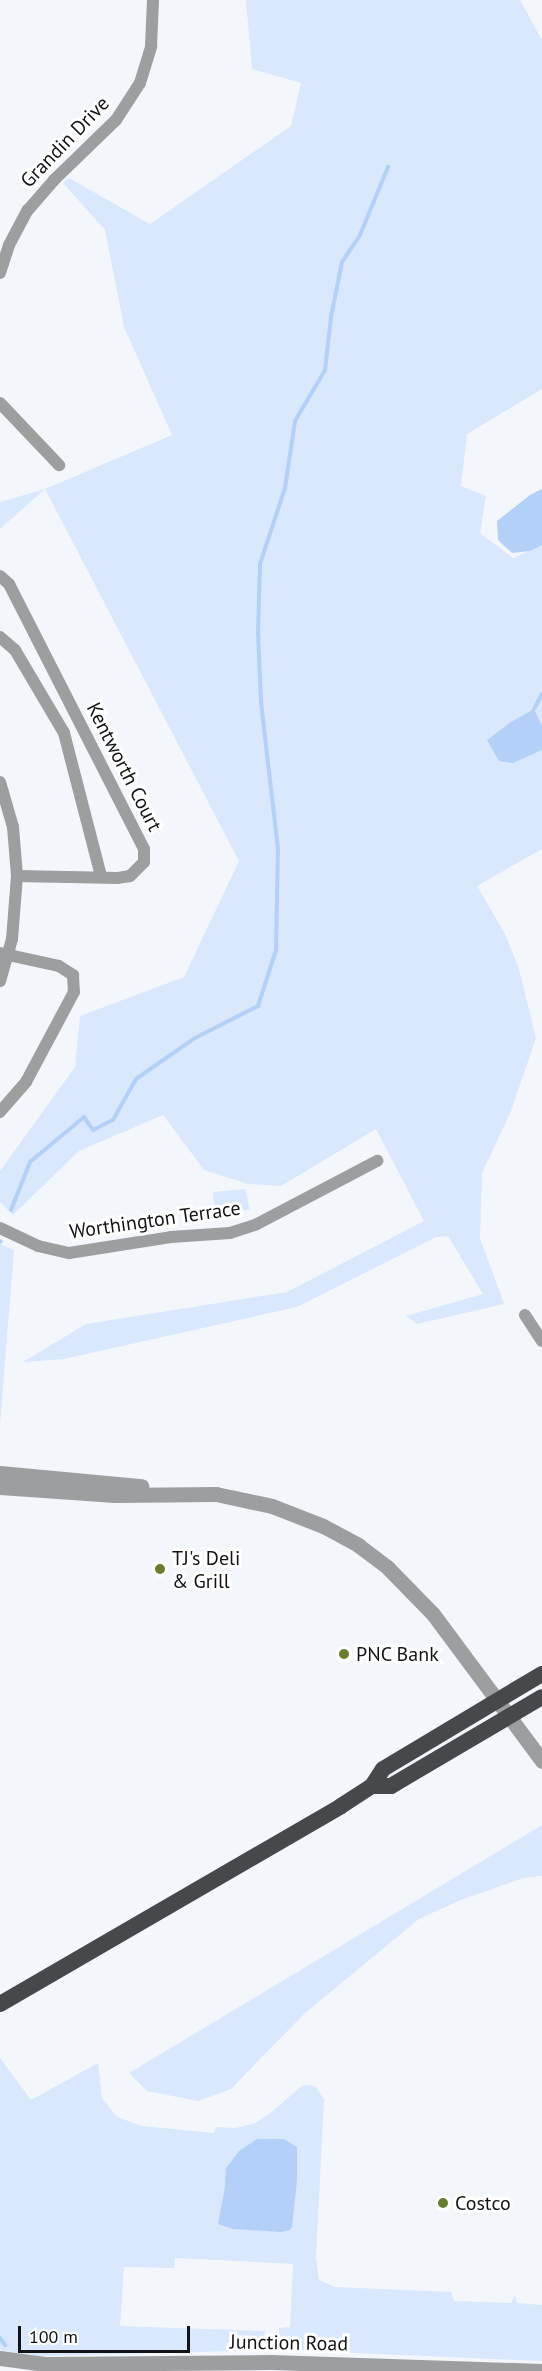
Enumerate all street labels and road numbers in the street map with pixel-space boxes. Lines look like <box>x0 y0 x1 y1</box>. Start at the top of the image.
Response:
street label: Grandin Drive <box>16 92 114 192</box>
street label: Kentworth Court <box>81 699 167 835</box>
street label: Worthington Terrace <box>68 1196 242 1244</box>
street label: Junction Road <box>230 2330 348 2356</box>

